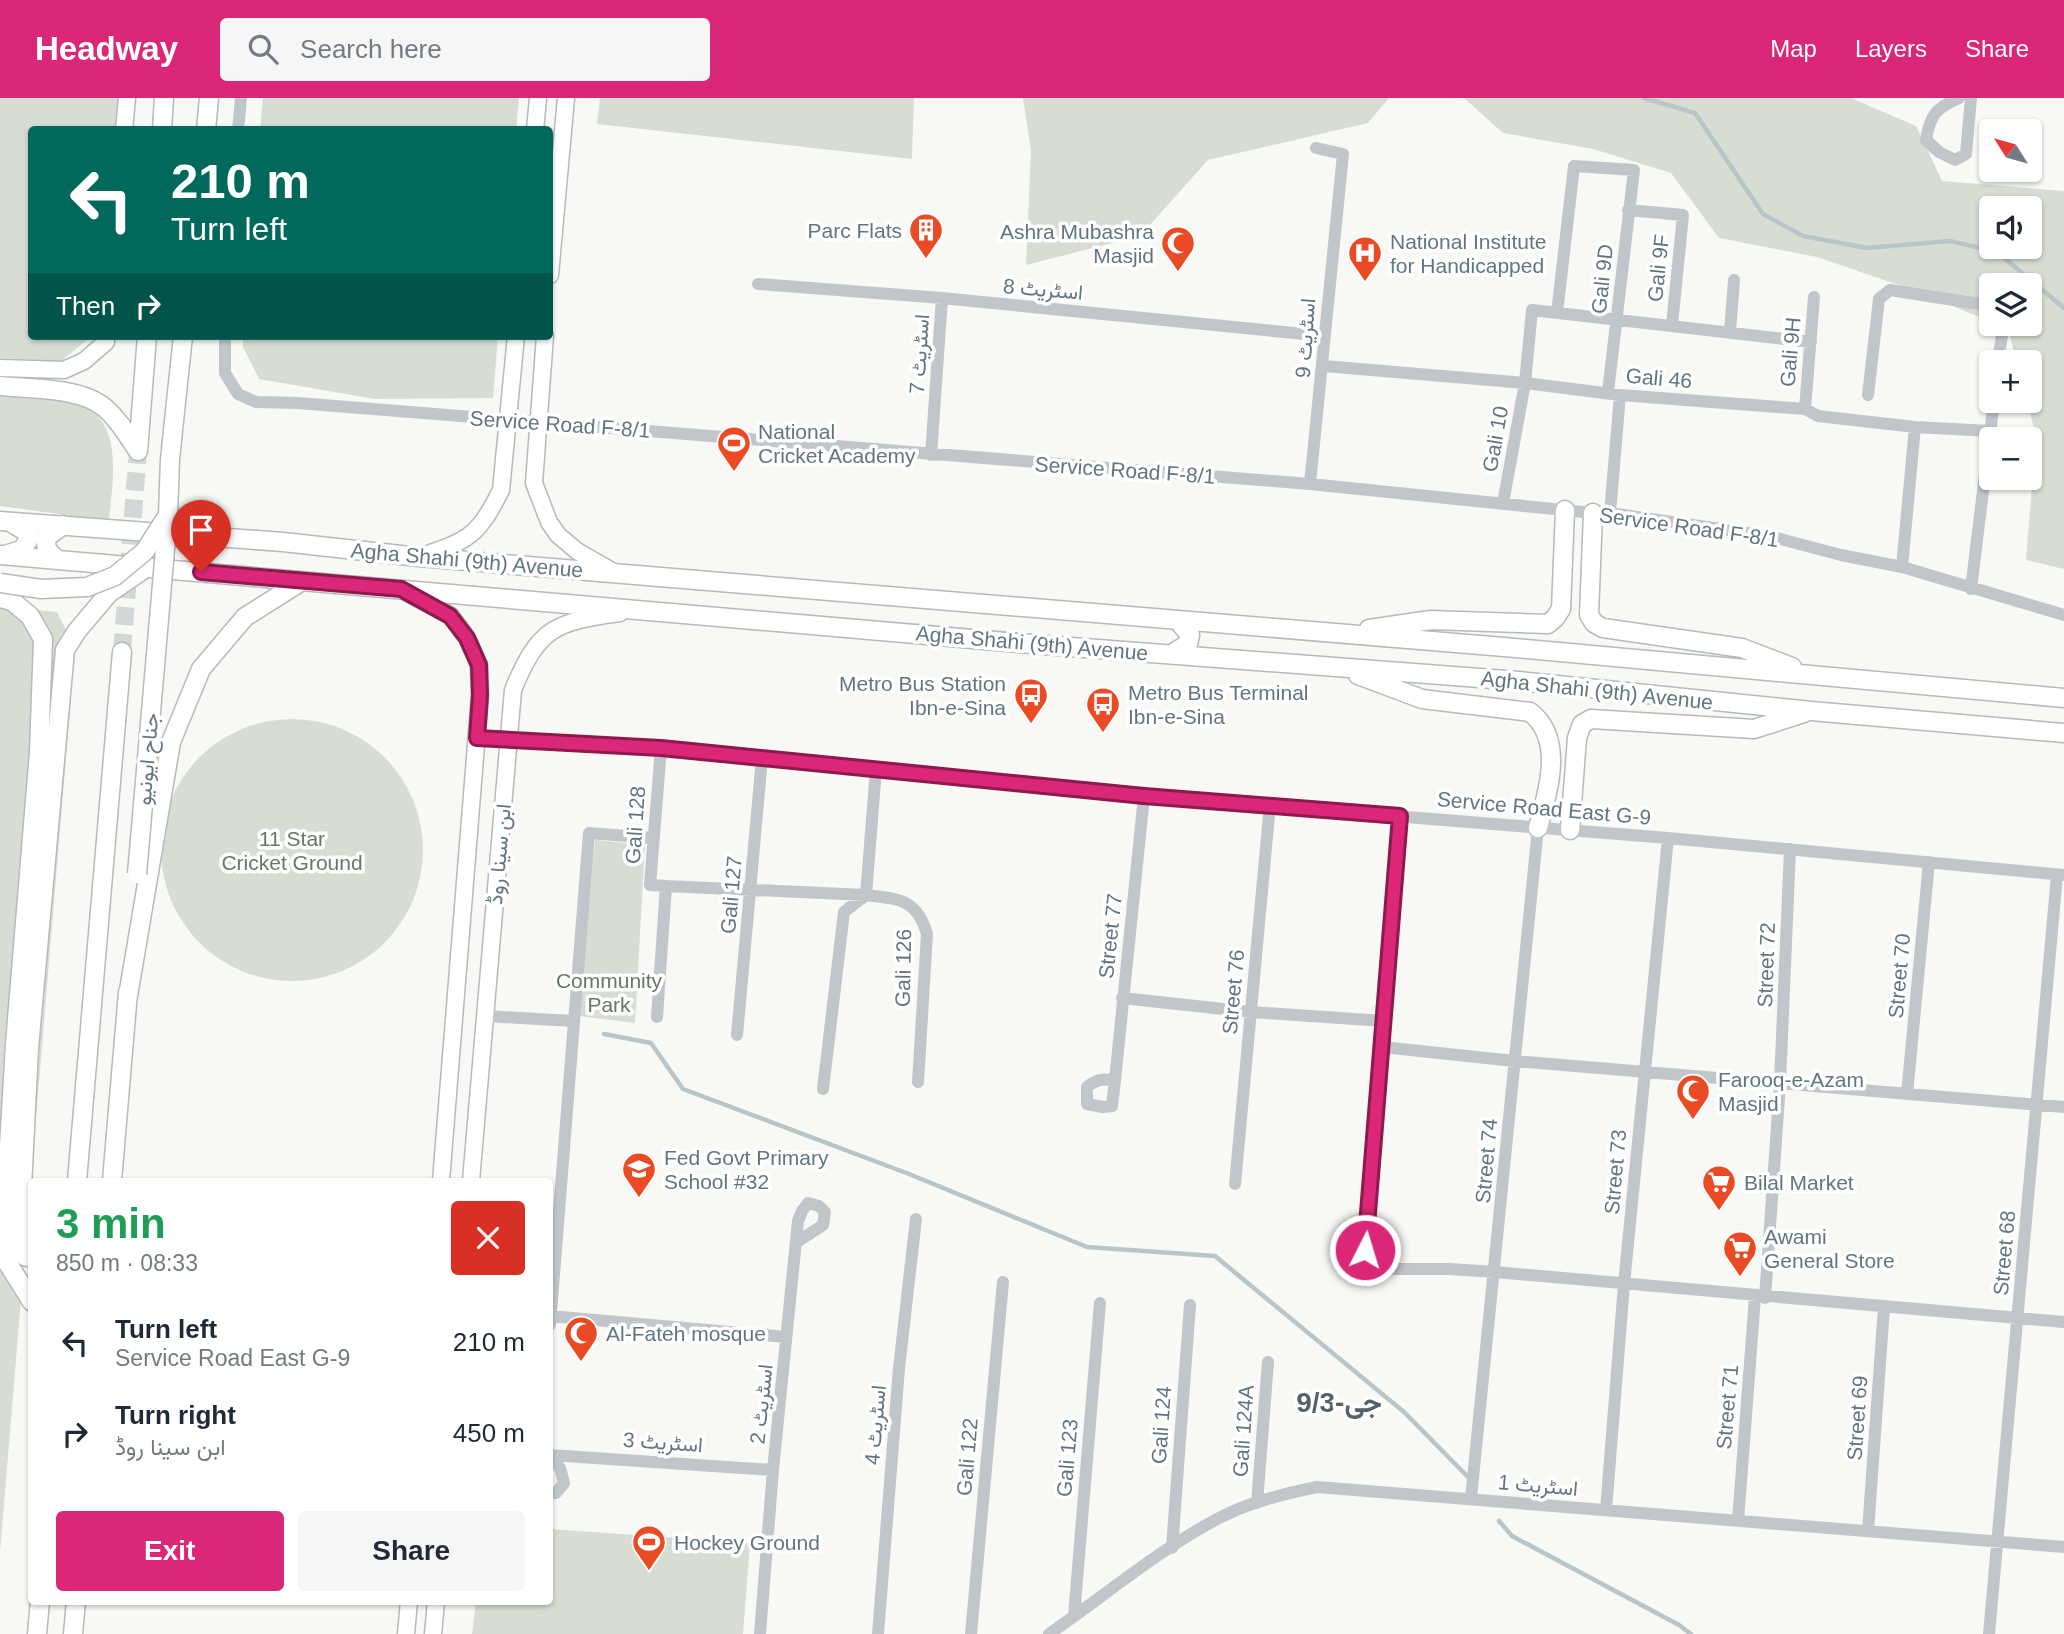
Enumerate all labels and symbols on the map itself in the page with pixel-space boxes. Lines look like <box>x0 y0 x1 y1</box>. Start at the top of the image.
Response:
north arrow <box>1979 119 2042 182</box>
building icon: Parc Flats <box>907 211 945 260</box>
place label: Parc Flats <box>807 219 902 242</box>
place label: Ashra Mubashra Masjid <box>1000 220 1154 267</box>
mosque icon: Ashra Mubashra Masjid <box>1159 224 1197 273</box>
place label: National Institute for Handicapped <box>1390 230 1546 277</box>
street label: Gali 9F <box>1643 233 1673 303</box>
hospital icon: National Institute for Handicapped <box>1346 234 1384 283</box>
street label: Gali 9D <box>1587 243 1617 315</box>
street label: اسٹریٹ 8 <box>1002 274 1084 306</box>
street label: اسٹریٹ 9 <box>1291 297 1321 379</box>
street label: اسٹریٹ 7 <box>905 313 935 395</box>
street label: Gali 9H <box>1775 316 1805 388</box>
street label: Gali 46 <box>1625 364 1693 392</box>
street label: Gali 10 <box>1478 404 1512 474</box>
street label: Service Road F-8/1 <box>469 406 651 442</box>
place label: National Cricket Academy <box>758 420 916 467</box>
sports icon: National Cricket Academy <box>715 424 753 473</box>
street label: Service Road F-8/1 <box>1034 452 1216 488</box>
pin <box>171 500 231 572</box>
street label: Service Road F-8/1 <box>1598 503 1780 551</box>
street label: Agha Shahi (9th) Avenue <box>350 538 584 582</box>
street label: Agha Shahi (9th) Avenue <box>915 621 1149 665</box>
street label: Agha Shahi (9th) Avenue <box>1480 666 1714 714</box>
place label: Metro Bus Station Ibn-e-Sina <box>839 672 1006 719</box>
bus stop icon: Metro Bus Station Ibn-e-Sina <box>1012 676 1050 725</box>
place label: Metro Bus Terminal Ibn-e-Sina <box>1128 681 1309 728</box>
bus stop icon: Metro Bus Terminal Ibn-e-Sina <box>1084 685 1122 734</box>
street label: جناح ایونیو <box>132 712 165 806</box>
street label: Gali 128 <box>621 785 649 865</box>
street label: Service Road East G-9 <box>1436 787 1652 829</box>
street label: ابن سینا روڈ <box>483 803 517 905</box>
park label: 11 Star Cricket Ground <box>221 827 363 874</box>
street label: Gali 127 <box>716 855 746 935</box>
street label: Street 77 <box>1094 892 1126 980</box>
street label: Street 72 <box>1753 922 1779 1008</box>
street label: Gali 126 <box>891 929 915 1007</box>
street label: Street 70 <box>1884 933 1914 1019</box>
street label: Street 76 <box>1218 949 1248 1035</box>
park label: Community Park <box>556 969 663 1016</box>
place label: Farooq-e-Azam Masjid <box>1718 1068 1864 1115</box>
mosque icon: Farooq-e-Azam Masjid <box>1674 1072 1712 1121</box>
street label: Street 74 <box>1471 1117 1501 1204</box>
street label: Street 73 <box>1600 1129 1630 1215</box>
place label: Fed Govt Primary School #32 <box>664 1146 829 1193</box>
school or university icon: Fed Govt Primary School #32 <box>620 1150 658 1199</box>
supermarket icon: Bilal Market <box>1700 1163 1738 1212</box>
place label: Bilal Market <box>1744 1171 1854 1194</box>
street label: Street 68 <box>1989 1210 2019 1296</box>
position arrow <box>1328 1213 1402 1287</box>
place label: Awami General Store <box>1764 1225 1895 1272</box>
supermarket icon: Awami General Store <box>1721 1229 1759 1278</box>
mosque icon: Al-Fateh mosque <box>562 1314 600 1363</box>
place label: Al-Fateh mosque <box>606 1322 766 1345</box>
street label: اسٹریٹ 2 <box>745 1363 779 1445</box>
street label: Street 71 <box>1712 1364 1742 1450</box>
street label: Street 69 <box>1843 1375 1871 1461</box>
street label: اسٹریٹ 4 <box>860 1384 892 1466</box>
street label: Gali 124A <box>1228 1384 1258 1478</box>
street label: Gali 124 <box>1147 1385 1175 1465</box>
district label: جی-9/3 <box>1296 1387 1382 1419</box>
street label: Gali 122 <box>952 1417 982 1497</box>
street label: Gali 123 <box>1052 1418 1082 1498</box>
street label: اسٹریٹ 3 <box>622 1428 704 1458</box>
street label: اسٹریٹ 1 <box>1497 1470 1579 1502</box>
sports icon: Hockey Ground <box>630 1523 668 1572</box>
place label: Hockey Ground <box>674 1531 820 1554</box>

